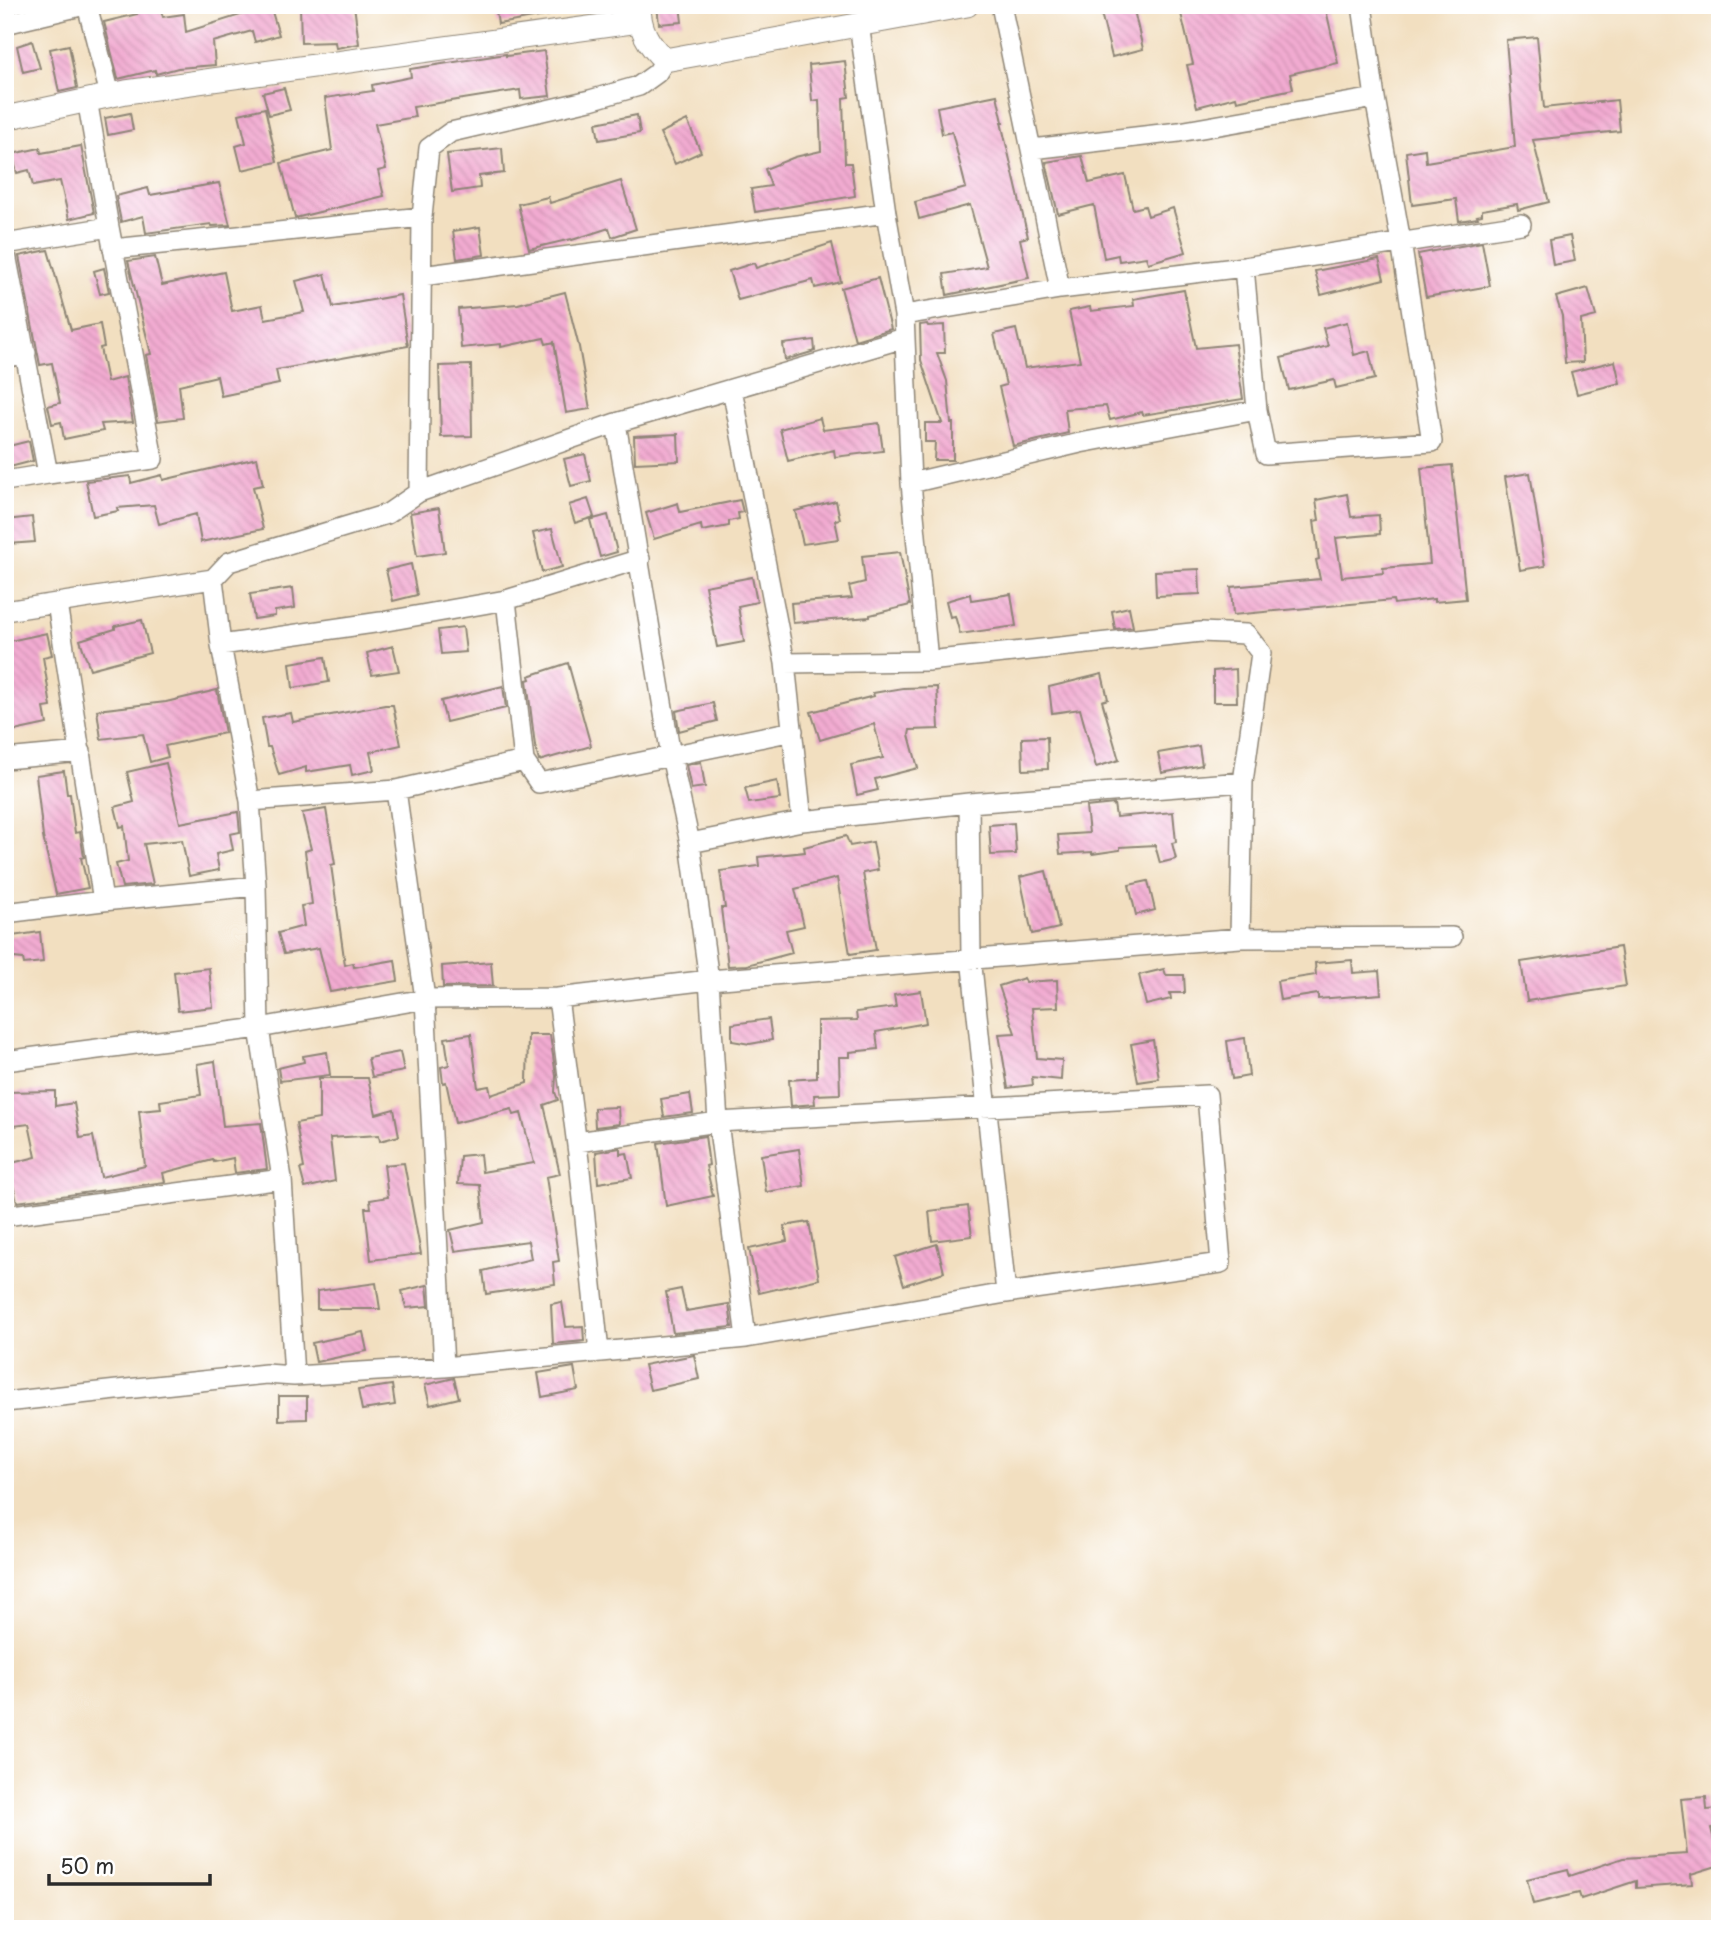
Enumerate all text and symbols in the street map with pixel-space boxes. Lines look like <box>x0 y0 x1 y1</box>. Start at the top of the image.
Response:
scale bar <box>49 1843 210 1887</box>
text: 50 m <box>60 1849 114 1881</box>

